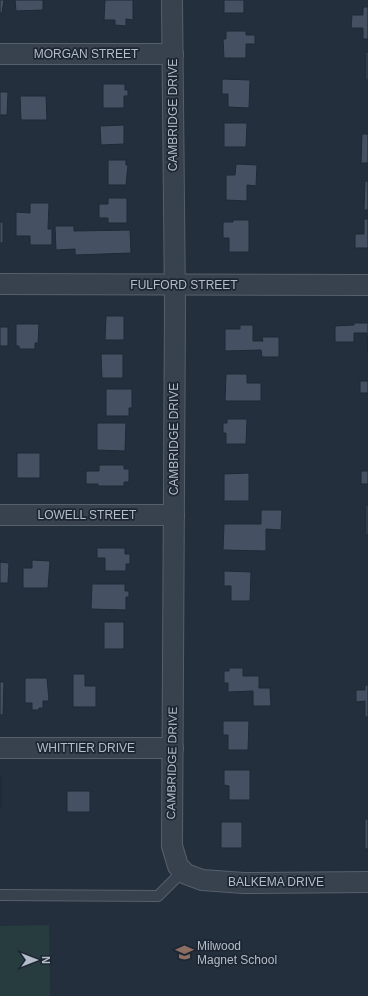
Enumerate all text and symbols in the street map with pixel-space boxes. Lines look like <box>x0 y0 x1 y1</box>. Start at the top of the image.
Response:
street label: MORGAN STREET <box>34 47 139 61</box>
street label: CAMBRIDGE DRIVE <box>166 59 180 171</box>
street label: FULFORD STREET <box>130 278 238 292</box>
street label: CAMBRIDGE DRIVE <box>167 383 181 495</box>
street label: LOWELL STREET <box>38 508 137 522</box>
street label: CAMBRIDGE DRIVE <box>164 707 180 819</box>
street label: WHITTIER DRIVE <box>37 741 135 755</box>
street label: BALKEMA DRIVE <box>228 875 324 889</box>
place label: Milwood Magnet School <box>197 939 277 967</box>
north arrow <box>16 940 56 980</box>
school or university icon: Milwood Magnet School <box>174 943 194 963</box>
text: N <box>40 956 52 964</box>

